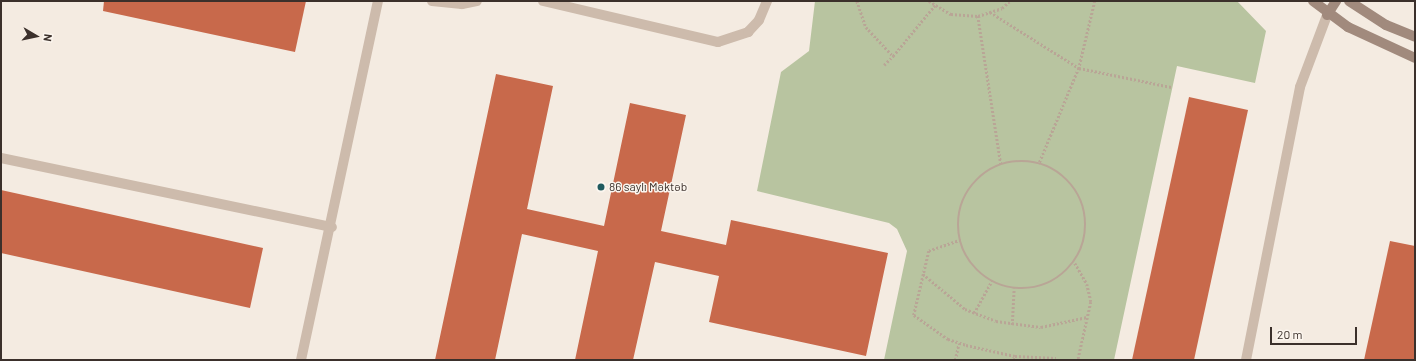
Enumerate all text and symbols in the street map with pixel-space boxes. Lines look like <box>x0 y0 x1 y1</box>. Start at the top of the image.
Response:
north arrow <box>16 16 56 56</box>
text: N <box>41 33 55 43</box>
place label: 86 saylı Məktəb <box>609 180 687 194</box>
marker: 86 saylı Məktəb <box>596 182 606 192</box>
scale bar <box>1272 319 1359 345</box>
text: 20 m <box>1277 327 1303 341</box>

